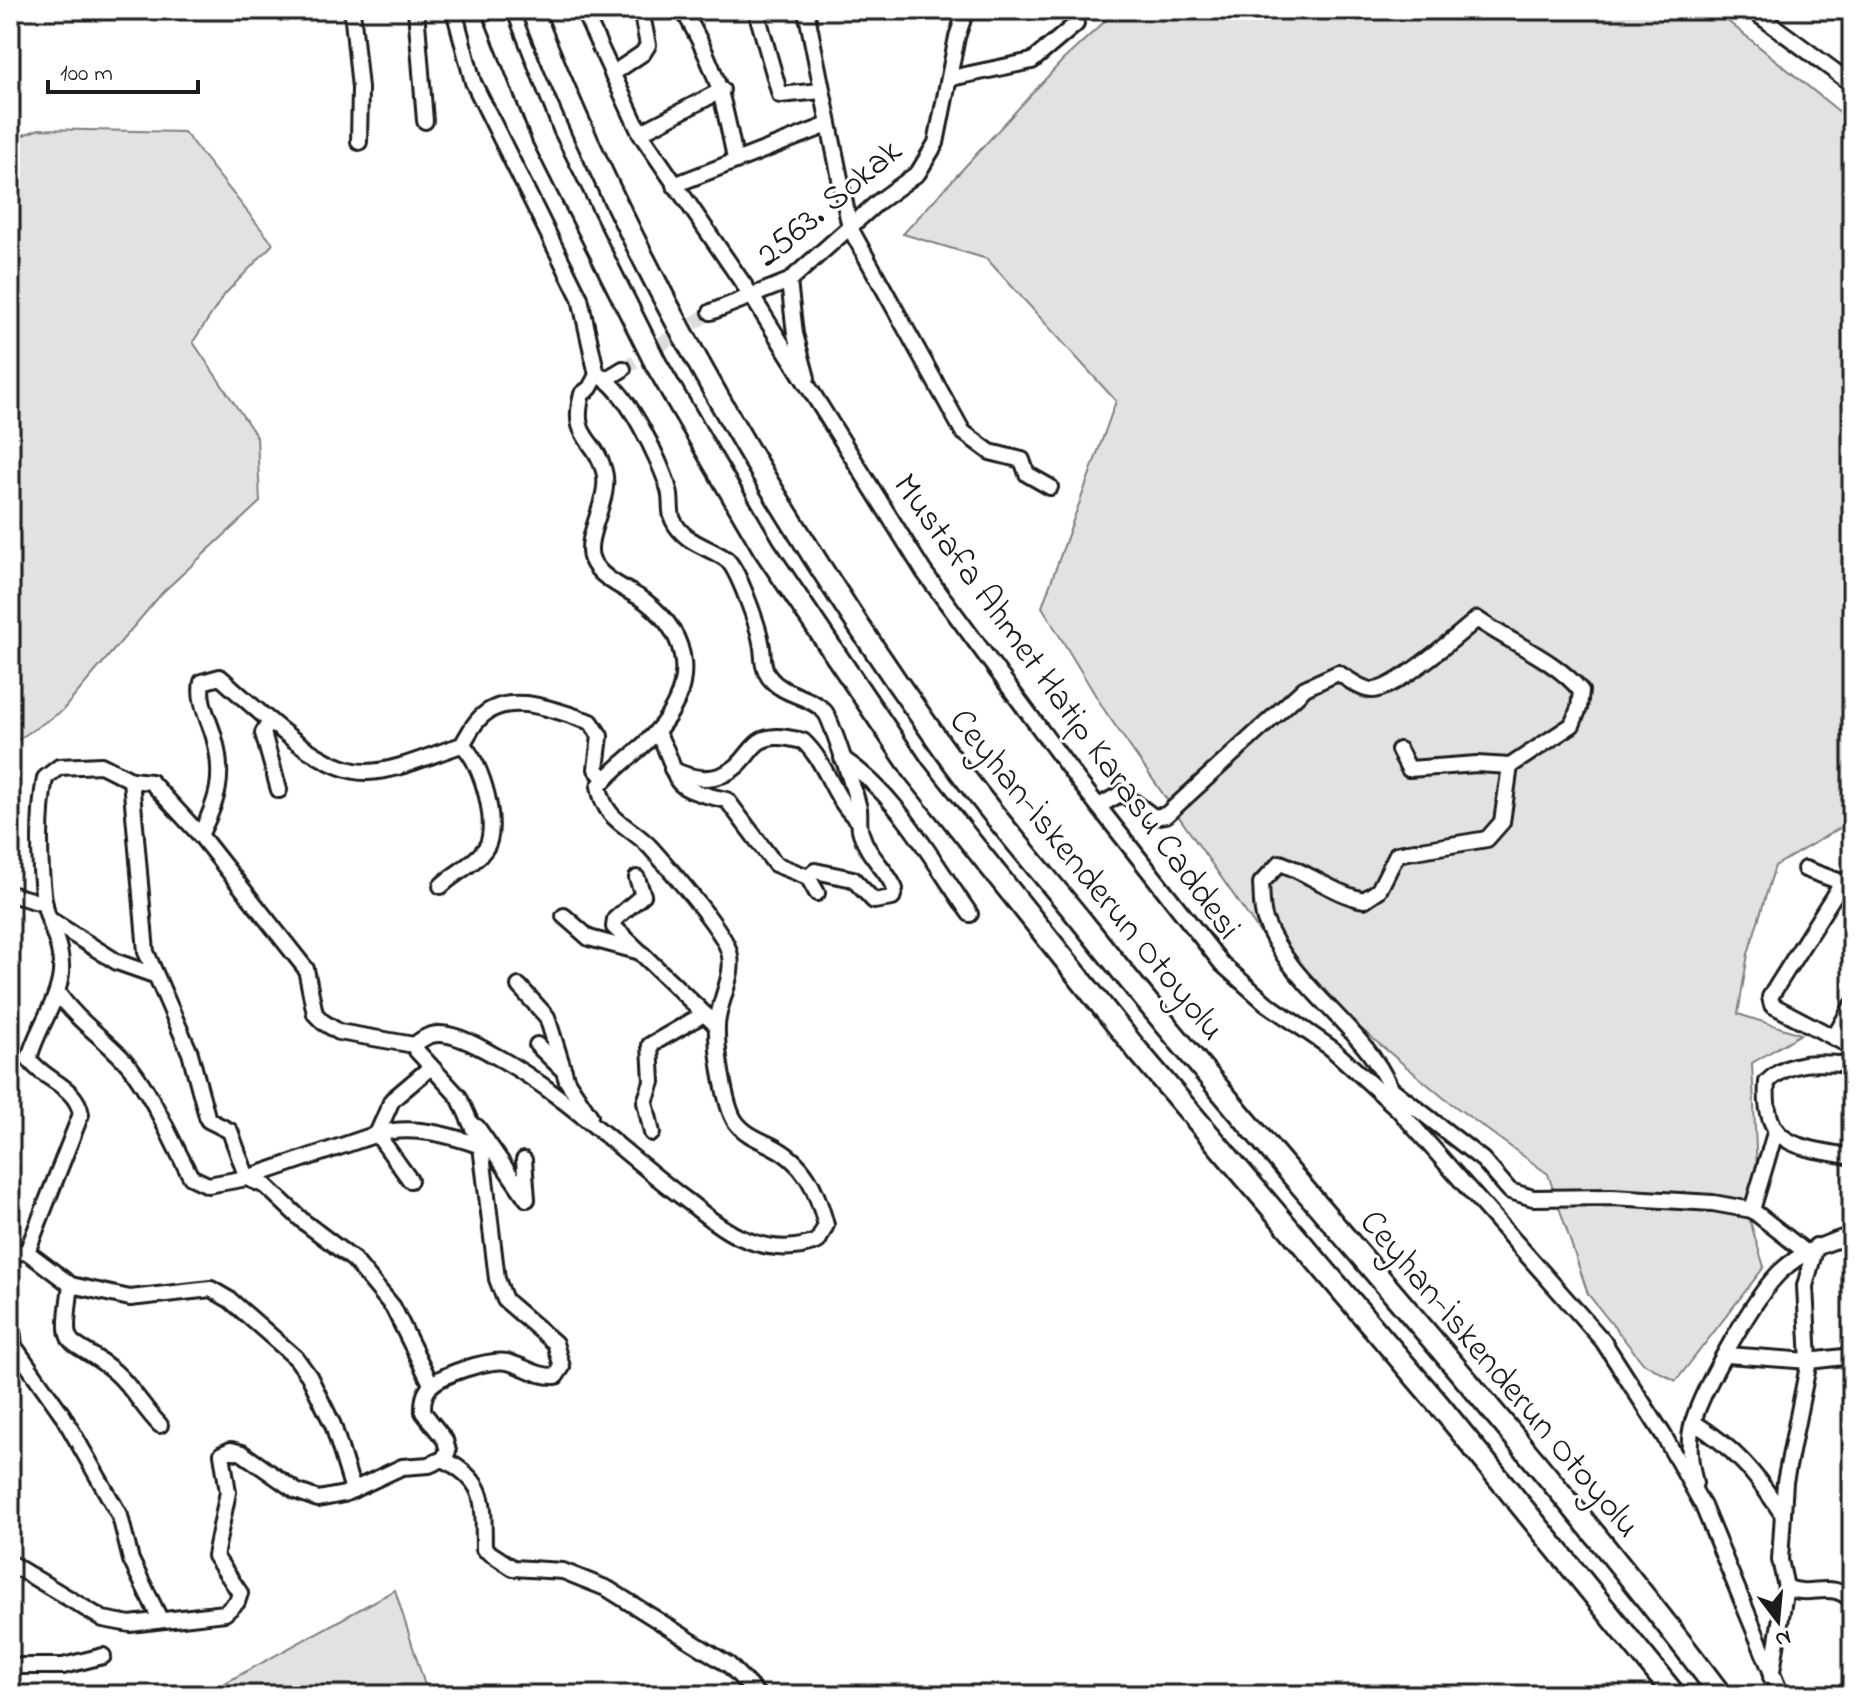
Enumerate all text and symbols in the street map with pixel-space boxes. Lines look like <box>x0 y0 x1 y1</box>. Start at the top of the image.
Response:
scale bar <box>48 44 198 94</box>
text: 100 m <box>60 57 113 92</box>
street label: 2563. Sokak <box>745 127 915 282</box>
street label: Mustafa Ahmet Hatip Karasu Caddesi <box>878 463 1253 952</box>
street label: Ceyhan-İskenderun Otoyolu <box>934 698 1237 1054</box>
street label: Ceyhan-İskenderun Otoyolu <box>1345 1199 1652 1551</box>
north arrow <box>1738 1581 1818 1661</box>
text: N <box>1771 1620 1794 1655</box>

